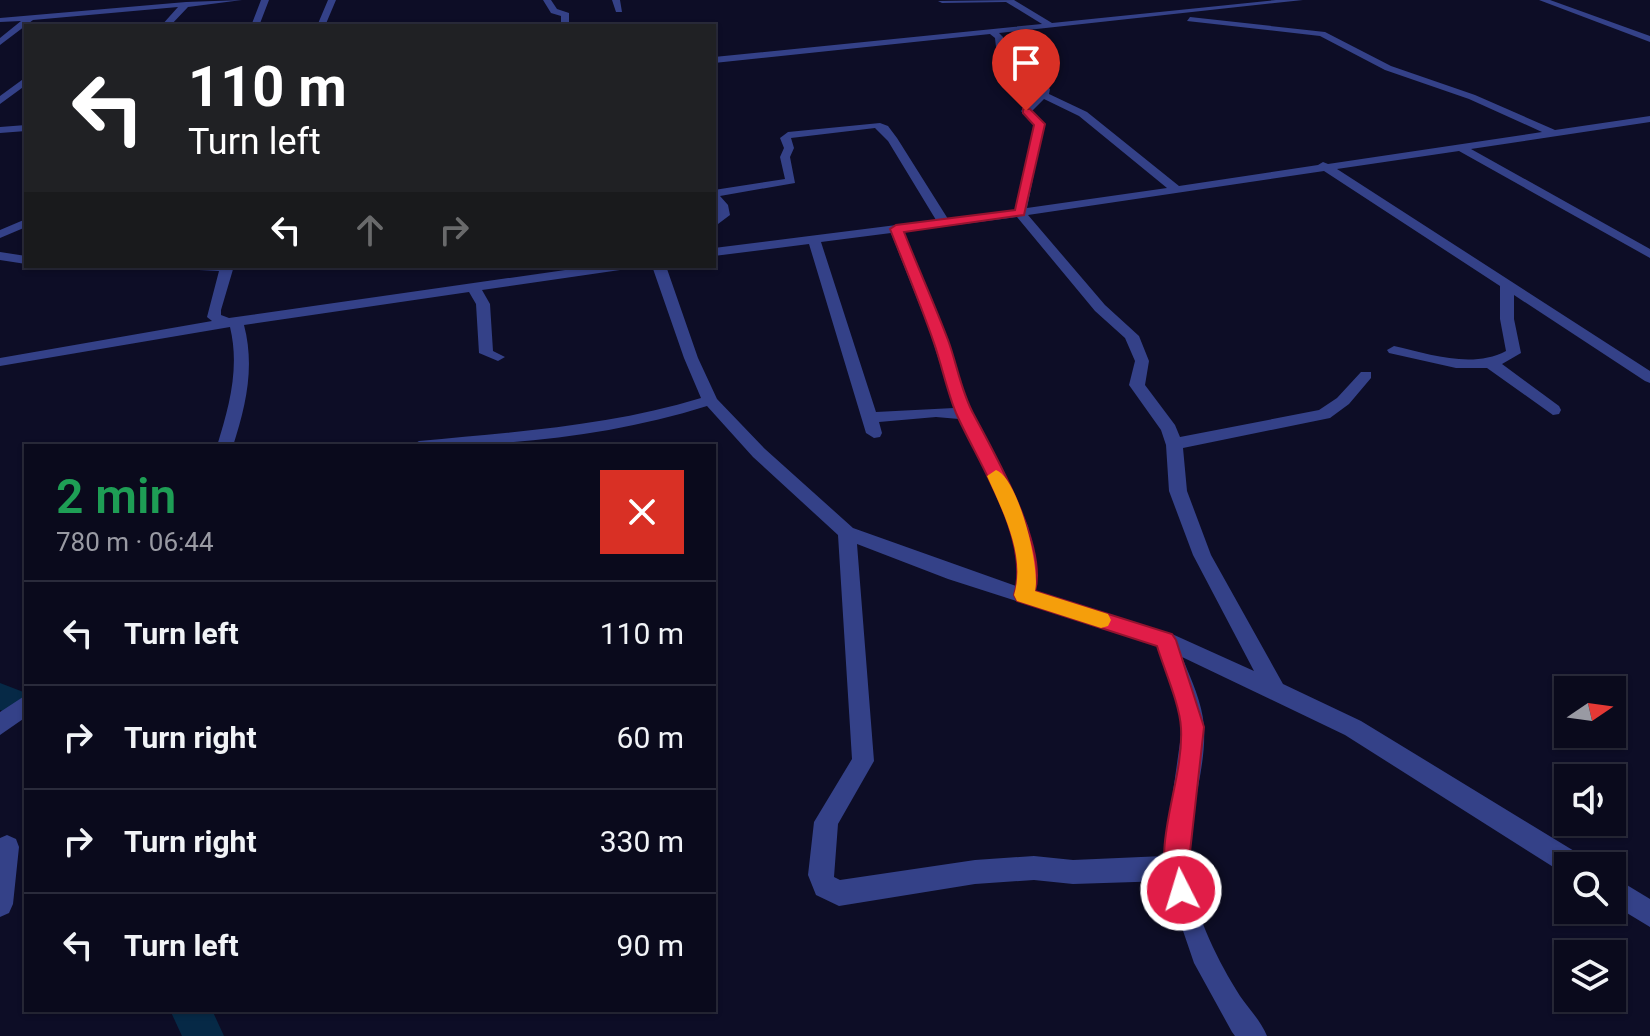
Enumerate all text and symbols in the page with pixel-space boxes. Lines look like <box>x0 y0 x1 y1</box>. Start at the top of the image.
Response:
pin <box>992 29 1060 111</box>
icon: arrive <box>1004 41 1048 85</box>
text: 110 m <box>188 54 347 120</box>
icon: left <box>56 56 160 160</box>
text: Turn left <box>188 121 321 163</box>
icon: left <box>264 208 308 252</box>
icon: ahead <box>348 208 392 252</box>
icon: right <box>432 208 476 252</box>
text: 2 min <box>56 468 176 525</box>
button: close <box>600 470 684 554</box>
text: 780 m · 06:44 <box>56 527 214 557</box>
icon: left <box>56 611 100 655</box>
text: Turn left <box>124 616 239 651</box>
text: 110 m <box>600 616 684 651</box>
north arrow <box>1554 676 1626 748</box>
map controls <box>1554 676 1626 1012</box>
icon: right <box>56 715 100 759</box>
text: Turn right <box>124 720 257 755</box>
text: 60 m <box>617 720 684 755</box>
button: sound <box>1554 764 1626 836</box>
icon: right <box>56 819 100 863</box>
text: Turn right <box>124 824 257 859</box>
text: 330 m <box>600 824 684 859</box>
position arrow <box>1139 848 1223 932</box>
button: search <box>1554 852 1626 924</box>
icon: left <box>56 923 100 967</box>
text: Turn left <box>124 928 239 963</box>
text: 90 m <box>617 928 684 963</box>
button: layers <box>1554 940 1626 1012</box>

